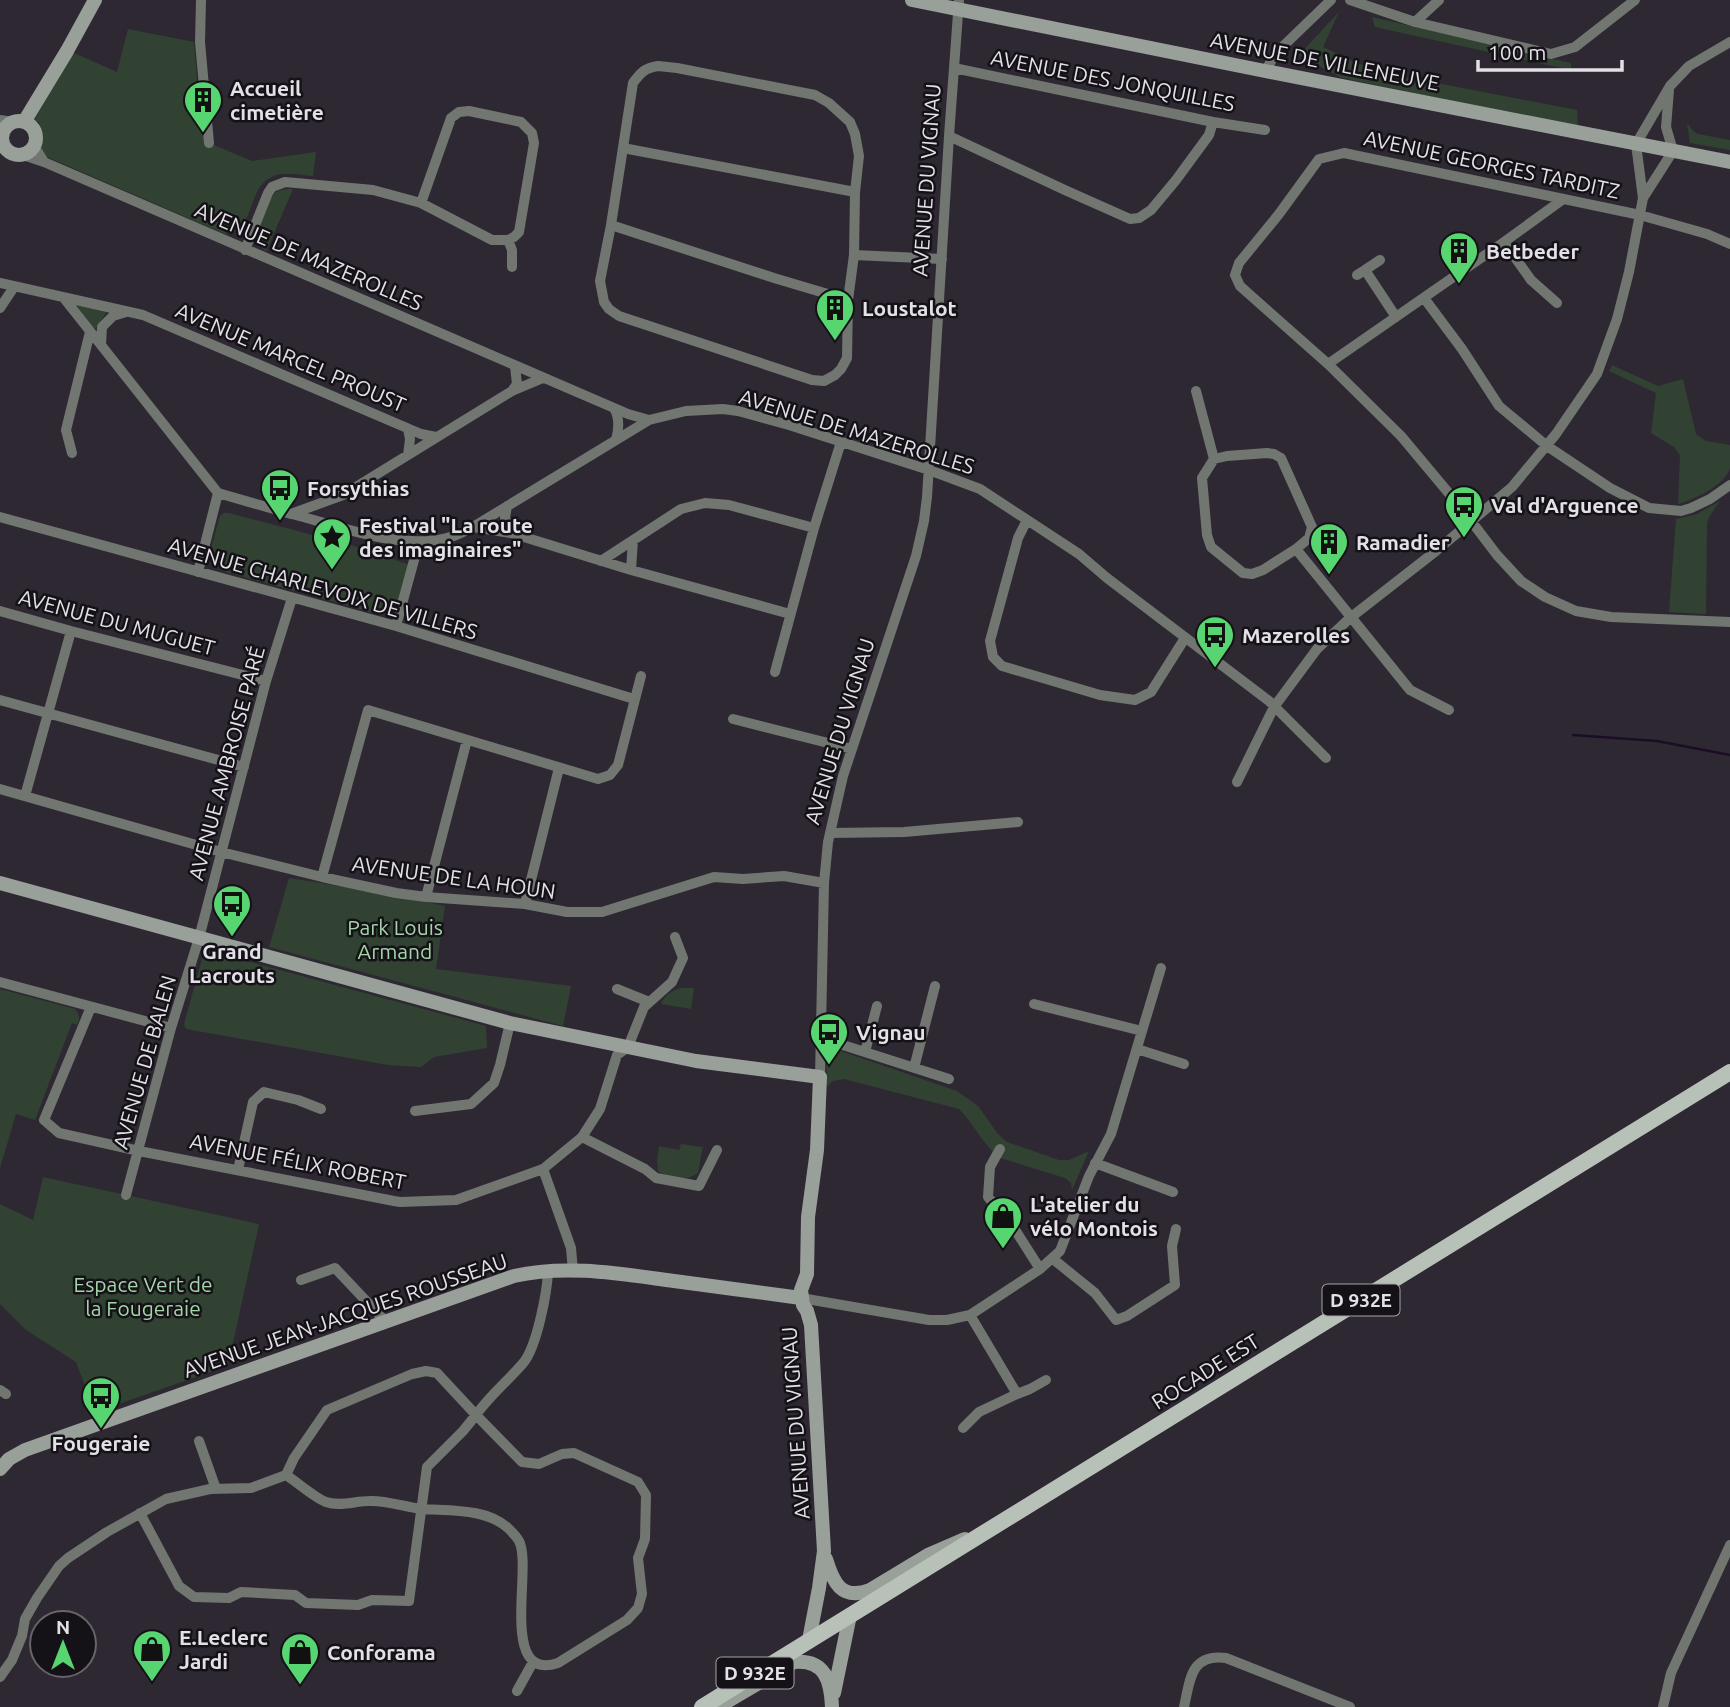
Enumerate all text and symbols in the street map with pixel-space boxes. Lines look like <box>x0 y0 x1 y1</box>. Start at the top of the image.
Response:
street label: AVENUE DE VILLENEUVE <box>1208 27 1442 95</box>
scale bar <box>1478 28 1622 72</box>
text: 100 m <box>1488 40 1546 64</box>
street label: AVENUE DES JONQUILLES <box>989 45 1237 115</box>
place label: Accueil cimetière <box>230 76 324 124</box>
building icon: Accueil cimetière <box>182 79 224 134</box>
street label: AVENUE DU VIGNAU <box>907 83 945 277</box>
street label: AVENUE GEORGES TARDITZ <box>1362 125 1622 203</box>
street label: AVENUE DE MAZEROLLES <box>192 197 426 315</box>
building icon: Betbeder <box>1438 230 1480 285</box>
place label: Betbeder <box>1486 239 1579 263</box>
building icon: Loustalot <box>814 287 856 342</box>
place label: Loustalot <box>862 296 957 320</box>
street label: AVENUE MARCEL PROUST <box>172 298 410 417</box>
street label: AVENUE DE MAZEROLLES <box>737 384 977 478</box>
bus stop icon: Forsythias <box>259 467 301 522</box>
place label: Forsythias <box>307 476 410 500</box>
bus stop icon: Val d'Arguence <box>1443 484 1485 539</box>
place label: Val d'Arguence <box>1491 493 1639 517</box>
place label: Festival "La route des imaginaires" <box>359 513 533 561</box>
place icon: Festival "La route des imaginaires" <box>311 516 353 571</box>
building icon: Ramadier <box>1308 521 1350 576</box>
place label: Ramadier <box>1356 530 1450 554</box>
street label: AVENUE CHARLEVOIX DE VILLERS <box>166 532 480 644</box>
street label: AVENUE DU MUGUET <box>16 584 218 660</box>
bus stop icon: Mazerolles <box>1194 614 1236 669</box>
place label: Mazerolles <box>1242 623 1350 647</box>
street label: AVENUE DU VIGNAU <box>799 635 879 827</box>
street label: AVENUE AMBROISE PARÉ <box>183 643 269 883</box>
street label: AVENUE DE LA HOUN <box>351 851 557 903</box>
bus stop icon: Grand Lacrouts <box>211 883 253 938</box>
park label: Park Louis Armand <box>347 915 443 963</box>
place label: Grand Lacrouts <box>189 939 275 987</box>
street label: AVENUE DE BALEN <box>108 972 180 1152</box>
bus stop icon: Vignau <box>808 1011 850 1066</box>
place label: Vignau <box>856 1020 926 1044</box>
street label: AVENUE FÉLIX ROBERT <box>188 1128 408 1194</box>
place label: L'atelier du vélo Montois <box>1030 1192 1158 1240</box>
shop icon: L'atelier du vélo Montois <box>982 1195 1024 1250</box>
street label: AVENUE JEAN-JACQUES ROUSSEAU <box>180 1248 510 1382</box>
park label: Espace Vert de la Fougeraie <box>73 1272 213 1320</box>
road number: D 932E <box>1322 1284 1400 1316</box>
street label: AVENUE DU VIGNAU <box>776 1326 814 1520</box>
street label: ROCADE EST <box>1147 1328 1263 1414</box>
bus stop icon: Fougeraie <box>80 1375 122 1430</box>
place label: Fougeraie <box>52 1431 150 1455</box>
north arrow <box>28 1609 98 1679</box>
text: N <box>56 1616 70 1638</box>
place label: E.Leclerc Jardi <box>179 1625 268 1673</box>
shop icon: E.Leclerc Jardi <box>131 1628 173 1683</box>
shop icon: Conforama <box>279 1631 321 1686</box>
place label: Conforama <box>327 1640 436 1664</box>
road number: D 932E <box>716 1658 794 1688</box>

